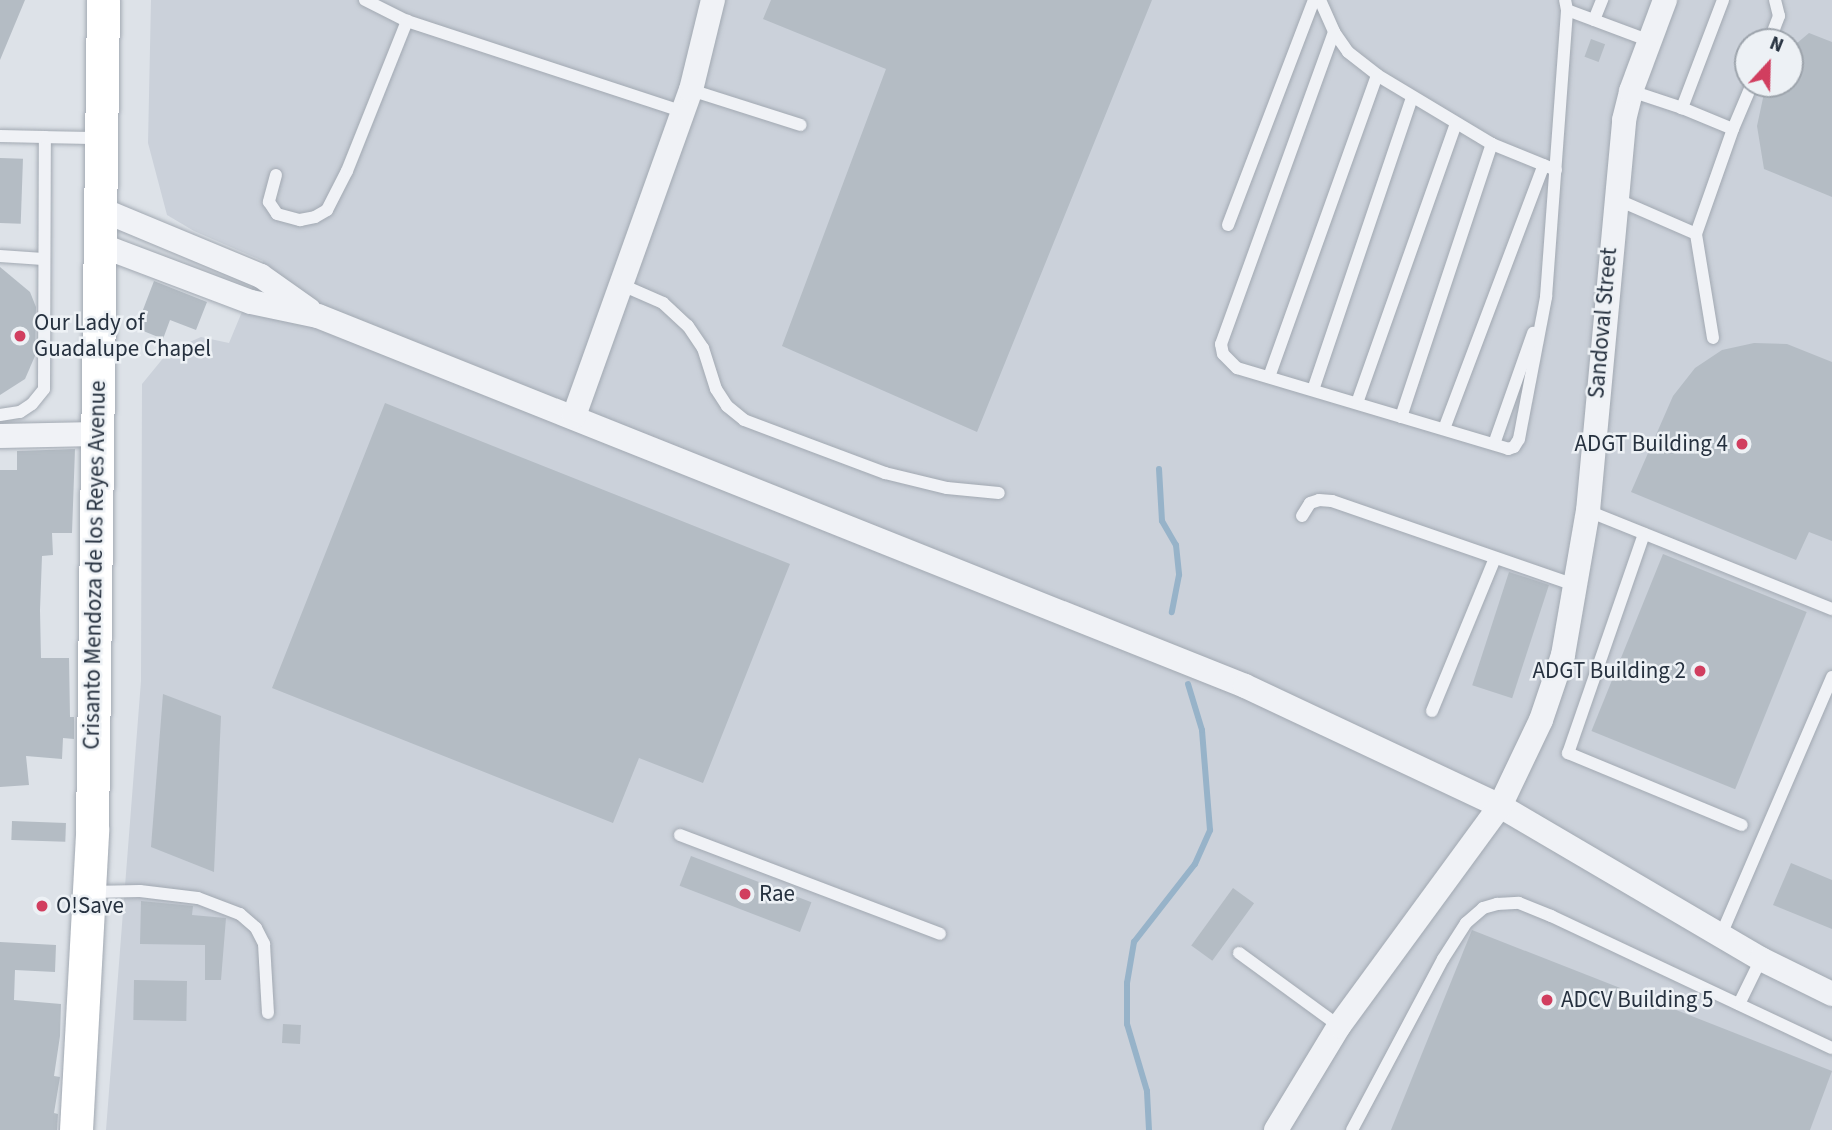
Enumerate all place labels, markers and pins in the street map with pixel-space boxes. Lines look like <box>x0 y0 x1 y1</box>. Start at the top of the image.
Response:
place label: Our Lady of Guadalupe Chapel <box>34 309 211 363</box>
marker: Our Lady of Guadalupe Chapel <box>12 328 28 344</box>
place label: ADGT Building 4 <box>1575 430 1728 458</box>
marker: ADGT Building 4 <box>1734 436 1750 452</box>
place label: ADGT Building 2 <box>1533 657 1686 685</box>
marker: ADGT Building 2 <box>1692 663 1708 679</box>
place label: Rae <box>759 880 795 908</box>
marker: Rae <box>737 886 753 902</box>
place label: O!Save <box>56 892 124 920</box>
marker: O!Save <box>34 898 50 914</box>
place label: ADCV Building 5 <box>1561 986 1713 1014</box>
marker: ADCV Building 5 <box>1539 992 1555 1008</box>

